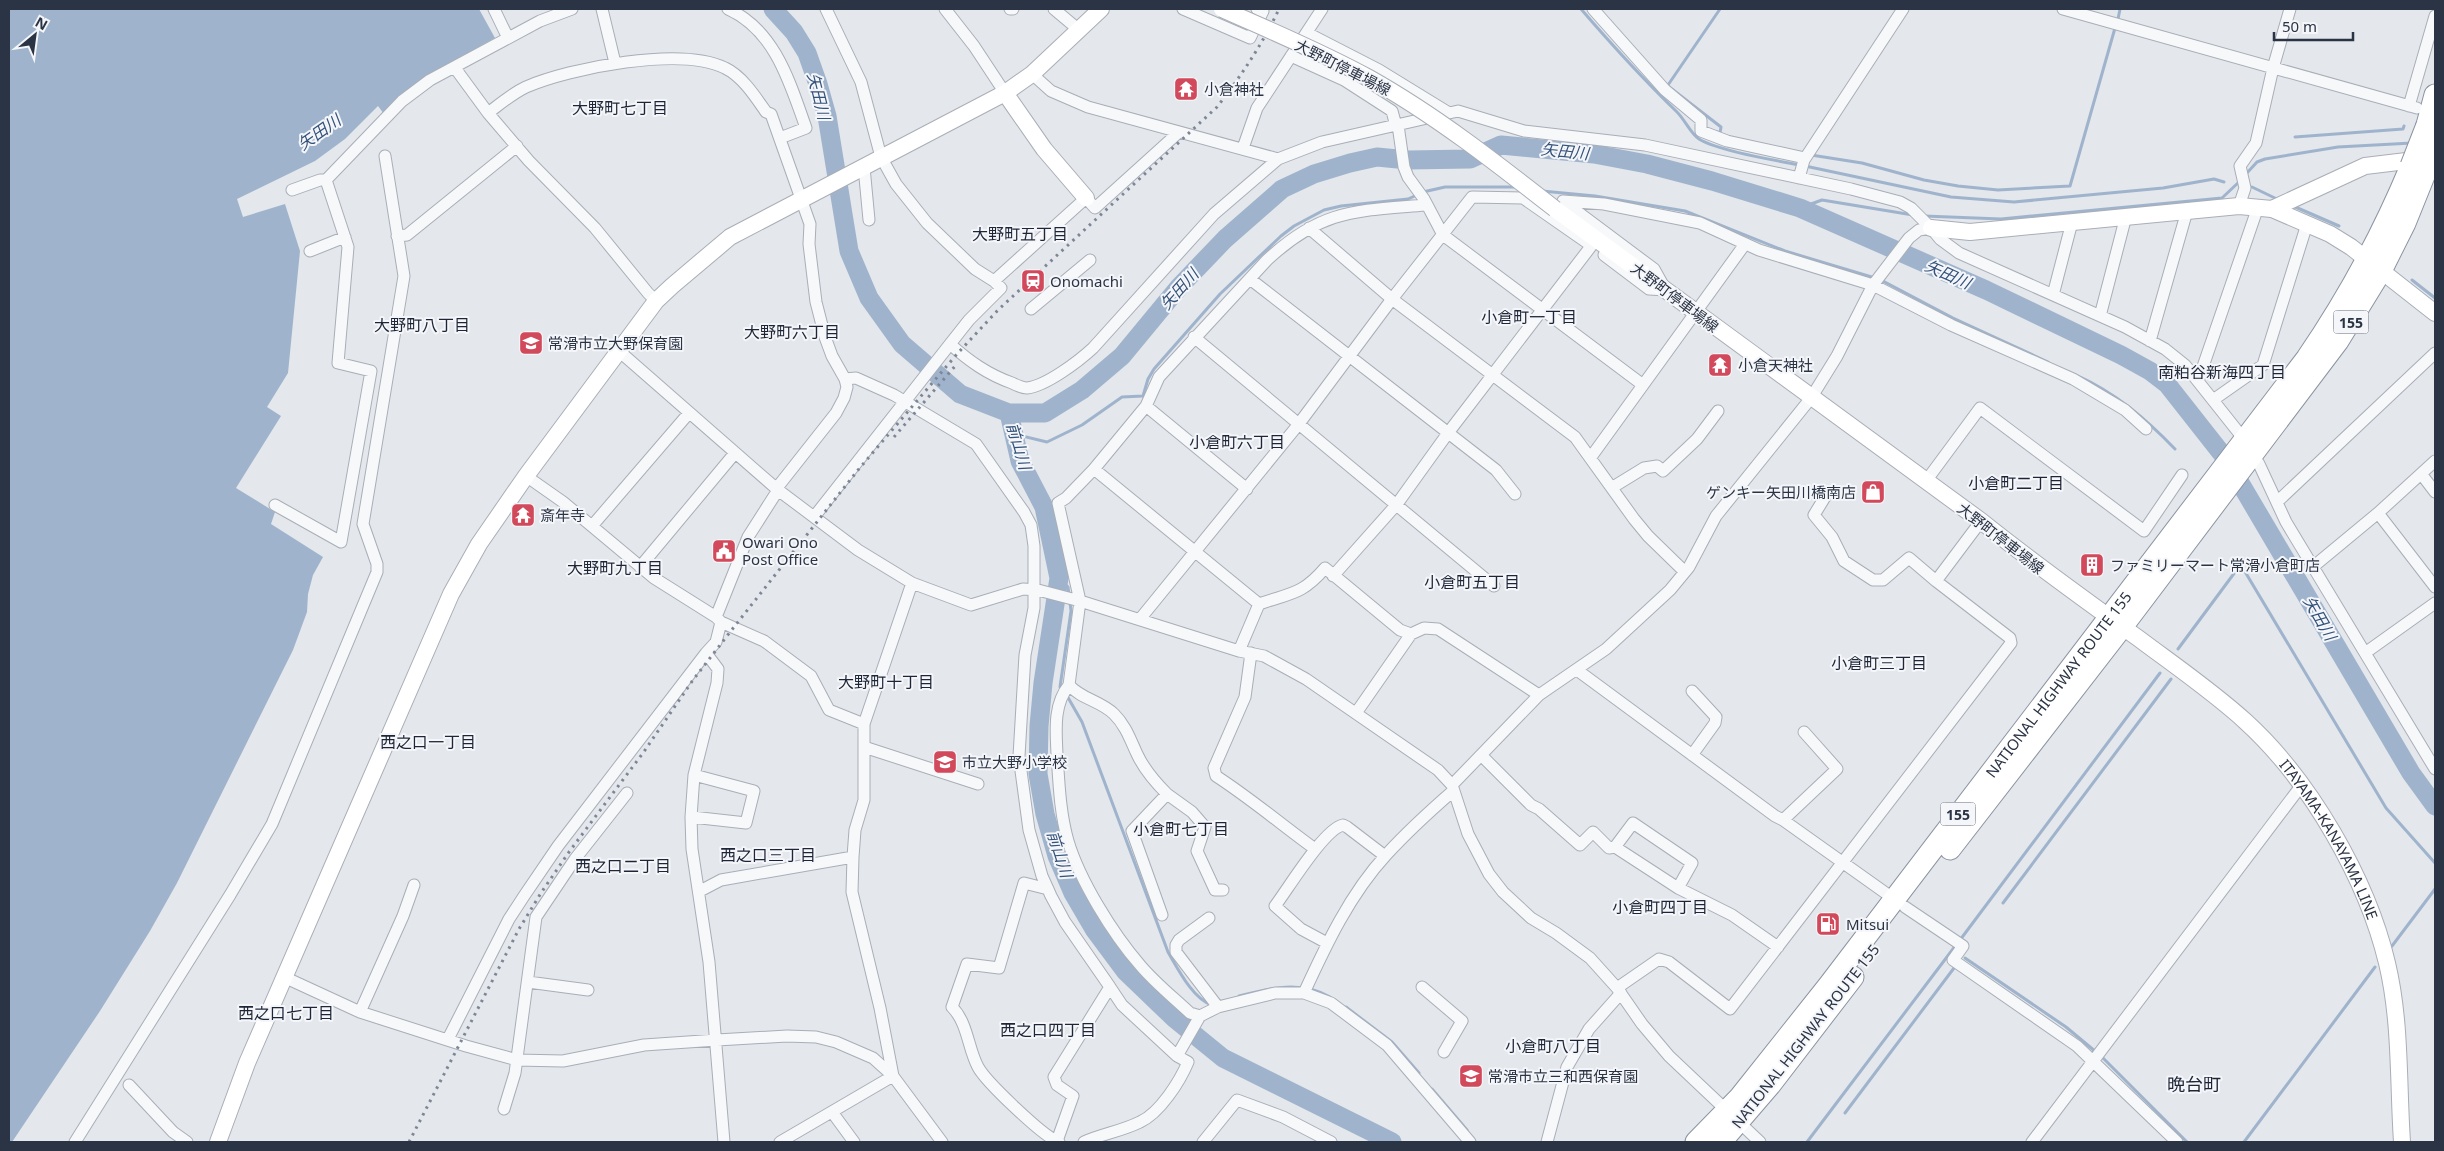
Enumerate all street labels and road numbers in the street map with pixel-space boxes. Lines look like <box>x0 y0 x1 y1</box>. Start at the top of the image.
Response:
street label: 大野町停車場線 <box>1292 34 1394 100</box>
street label: 大野町停車場線 <box>1627 257 1723 337</box>
road number: 155 <box>2334 311 2368 334</box>
street label: 大野町停車場線 <box>1953 498 2049 578</box>
street label: NATIONAL HIGHWAY ROUTE 155 <box>1981 587 2136 782</box>
street label: ITAYAMA-KANAYAMA LINE <box>2275 755 2383 922</box>
road number: 155 <box>1940 802 1976 826</box>
street label: NATIONAL HIGHWAY ROUTE 155 <box>1727 940 1883 1132</box>

